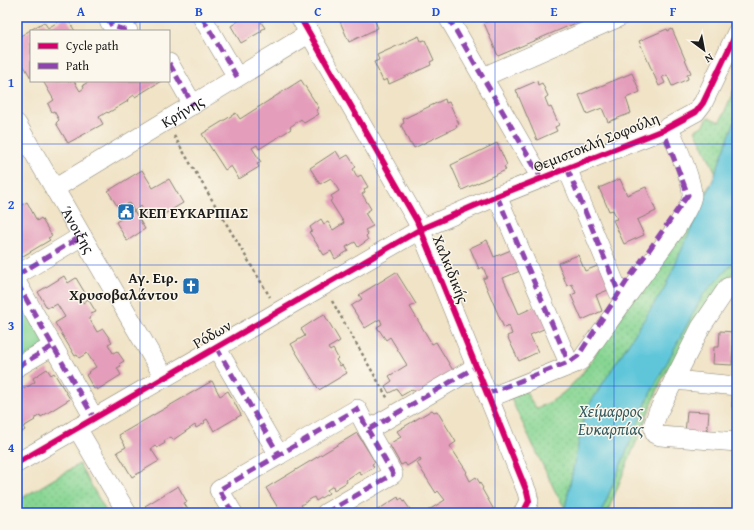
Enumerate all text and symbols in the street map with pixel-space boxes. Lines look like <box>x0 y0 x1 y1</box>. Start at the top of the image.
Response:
text: A <box>77 2 86 21</box>
text: B <box>195 2 203 21</box>
text: C <box>314 2 322 21</box>
text: D <box>432 2 440 21</box>
text: E <box>551 2 558 21</box>
text: F <box>670 2 677 21</box>
legend <box>30 30 170 82</box>
north arrow <box>684 30 724 70</box>
text: Cycle path <box>66 37 119 54</box>
text: N <box>701 50 717 68</box>
text: Path <box>66 57 89 74</box>
text: 1 <box>8 73 14 92</box>
street label: Κρήνης <box>157 89 208 132</box>
street label: Θεμιστοκλή Σοφούλη <box>530 107 662 177</box>
text: 2 <box>8 195 15 214</box>
street label: Άνοιξης <box>56 202 101 257</box>
public building icon: ΚΕΠ ΕΥΚΑΡΠΙΑΣ <box>116 202 136 222</box>
place label: ΚΕΠ ΕΥΚΑΡΠΙΑΣ <box>139 202 248 223</box>
street label: Χαλκιδικής <box>428 232 474 307</box>
place label: Αγ. Ειρ. Χρυσοβαλάντου <box>69 267 178 305</box>
church icon: Αγ. Ειρ. Χρυσοβαλάντου <box>181 276 201 296</box>
street label: Ρόδων <box>189 314 235 353</box>
text: 3 <box>8 316 14 335</box>
water label: Χείμαρρος Ευκαρπίας <box>577 399 644 441</box>
text: 4 <box>8 438 15 457</box>

